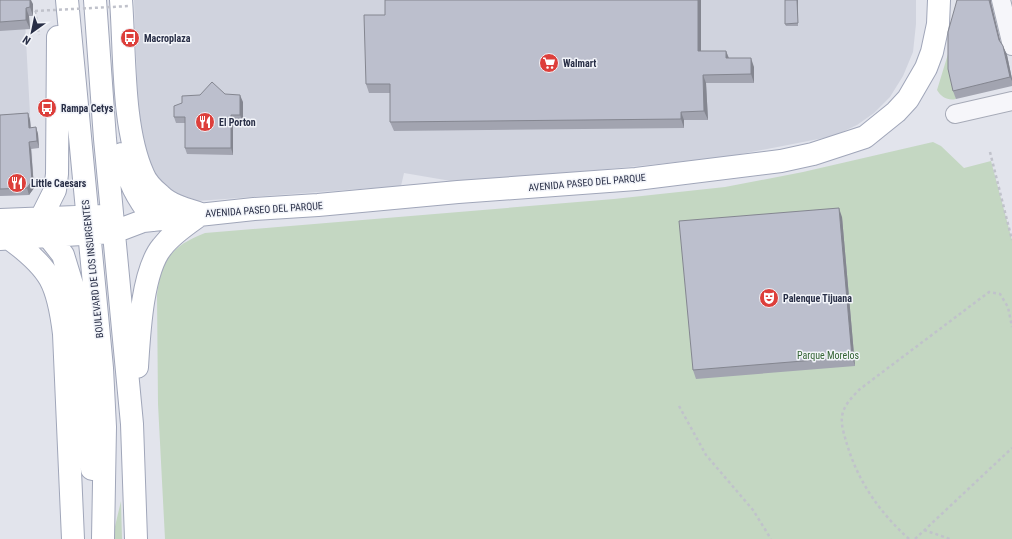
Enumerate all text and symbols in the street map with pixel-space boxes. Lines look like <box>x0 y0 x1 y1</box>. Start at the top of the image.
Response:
north arrow <box>12 12 52 52</box>
bus stop icon: Macroplaza <box>119 27 141 49</box>
text: N <box>20 33 33 47</box>
place label: Macroplaza <box>144 33 191 44</box>
supermarket icon: Walmart <box>538 52 560 74</box>
place label: Walmart <box>563 58 596 69</box>
bus stop icon: Rampa Cetys <box>36 97 58 119</box>
place label: Rampa Cetys <box>61 103 114 114</box>
restaurant icon: El Porton <box>194 111 216 133</box>
place label: El Porton <box>219 117 256 128</box>
restaurant icon: Little Caesars <box>6 172 28 194</box>
street label: AVENIDA PASEO DEL PARQUE <box>528 172 646 193</box>
place label: Little Caesars <box>31 178 87 189</box>
street label: BOULEVARD DE LOS INSURGENTES <box>80 199 105 339</box>
street label: AVENIDA PASEO DEL PARQUE <box>205 200 323 219</box>
theatre icon: Palenque Tijuana <box>758 287 780 309</box>
place label: Palenque Tijuana <box>783 293 852 304</box>
park label: Parque Morelos <box>797 350 860 361</box>

